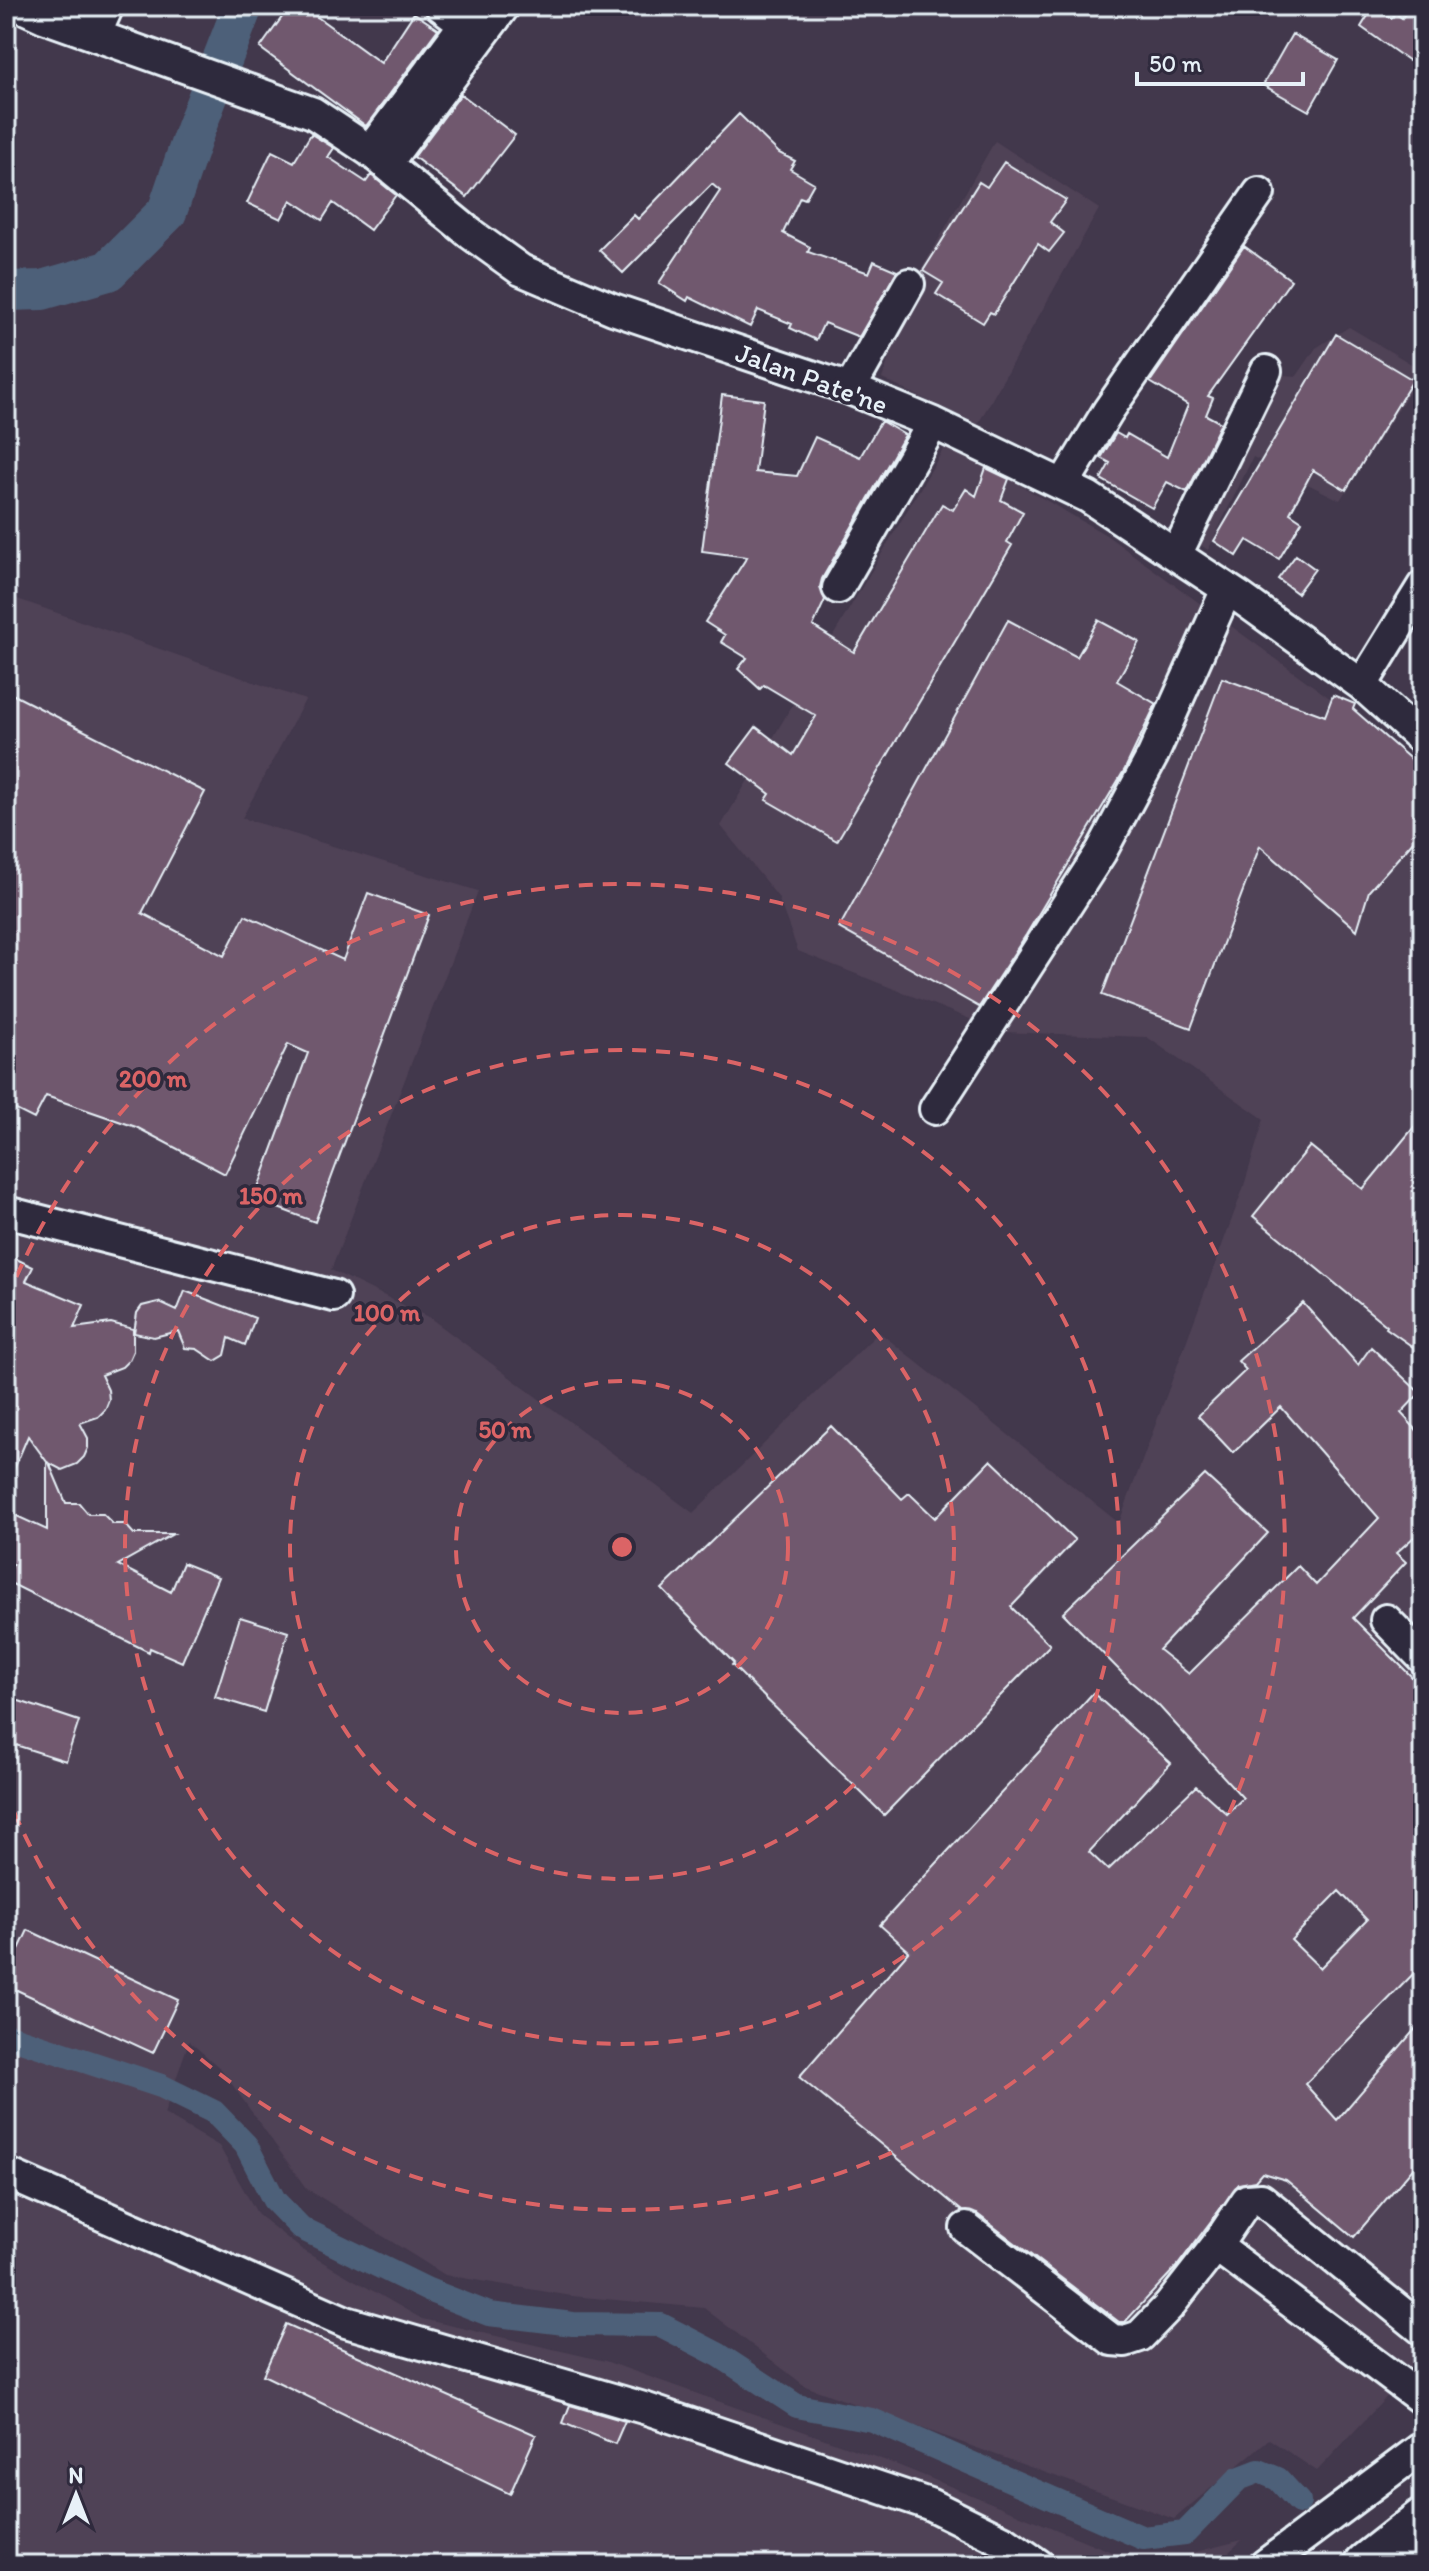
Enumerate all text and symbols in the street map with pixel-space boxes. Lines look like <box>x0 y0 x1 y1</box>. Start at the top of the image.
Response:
scale bar <box>1137 36 1303 86</box>
text: 50 m <box>1149 49 1202 78</box>
street label: Jalan Pate'ne <box>731 335 893 421</box>
text: 200 m <box>119 1064 188 1093</box>
text: 150 m <box>239 1181 304 1210</box>
text: 100 m <box>354 1298 421 1327</box>
text: 50 m <box>479 1415 532 1444</box>
centre of rings <box>608 1533 636 1561</box>
north arrow <box>36 2455 116 2535</box>
text: N <box>69 2462 83 2489</box>

